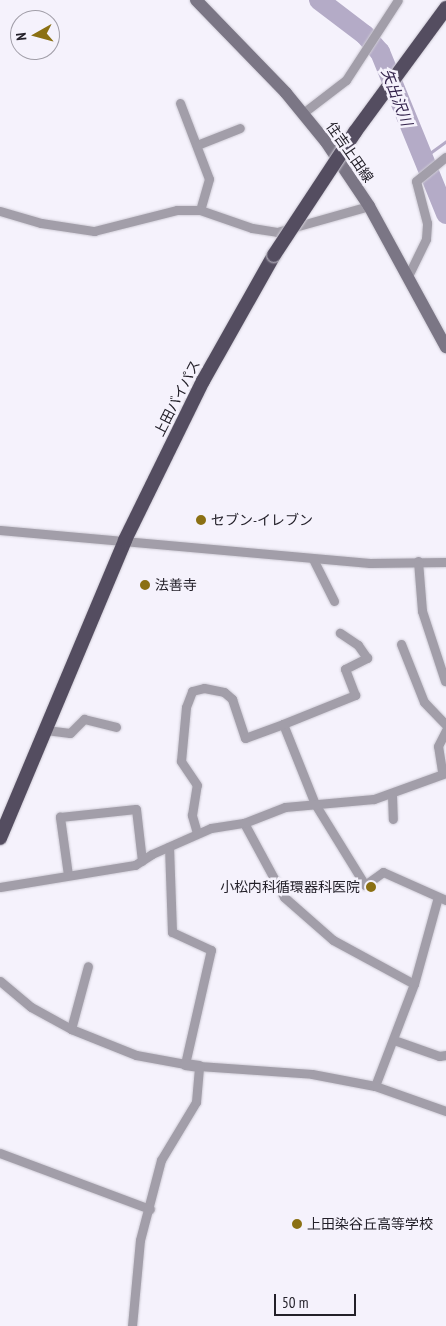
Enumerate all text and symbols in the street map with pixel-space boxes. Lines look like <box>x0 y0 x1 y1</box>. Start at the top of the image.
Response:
north arrow <box>10 10 60 60</box>
text: N <box>12 32 30 42</box>
water label: 矢出沢川 <box>378 66 416 128</box>
street label: 住吉上田線 <box>323 119 377 185</box>
street label: 上田バイパス <box>150 357 204 439</box>
place label: セブン-イレブン <box>211 512 313 528</box>
marker: セブン-イレブン <box>195 514 207 526</box>
place label: 法善寺 <box>155 577 197 593</box>
marker: 法善寺 <box>139 579 151 591</box>
place label: 小松内科循環器科医院 <box>220 879 360 895</box>
marker: 小松内科循環器科医院 <box>364 880 378 894</box>
place label: 上田染谷丘高等学校 <box>307 1216 433 1232</box>
marker: 上田染谷丘高等学校 <box>291 1218 303 1230</box>
scale bar <box>276 1284 358 1316</box>
text: 50 m <box>282 1293 308 1312</box>

